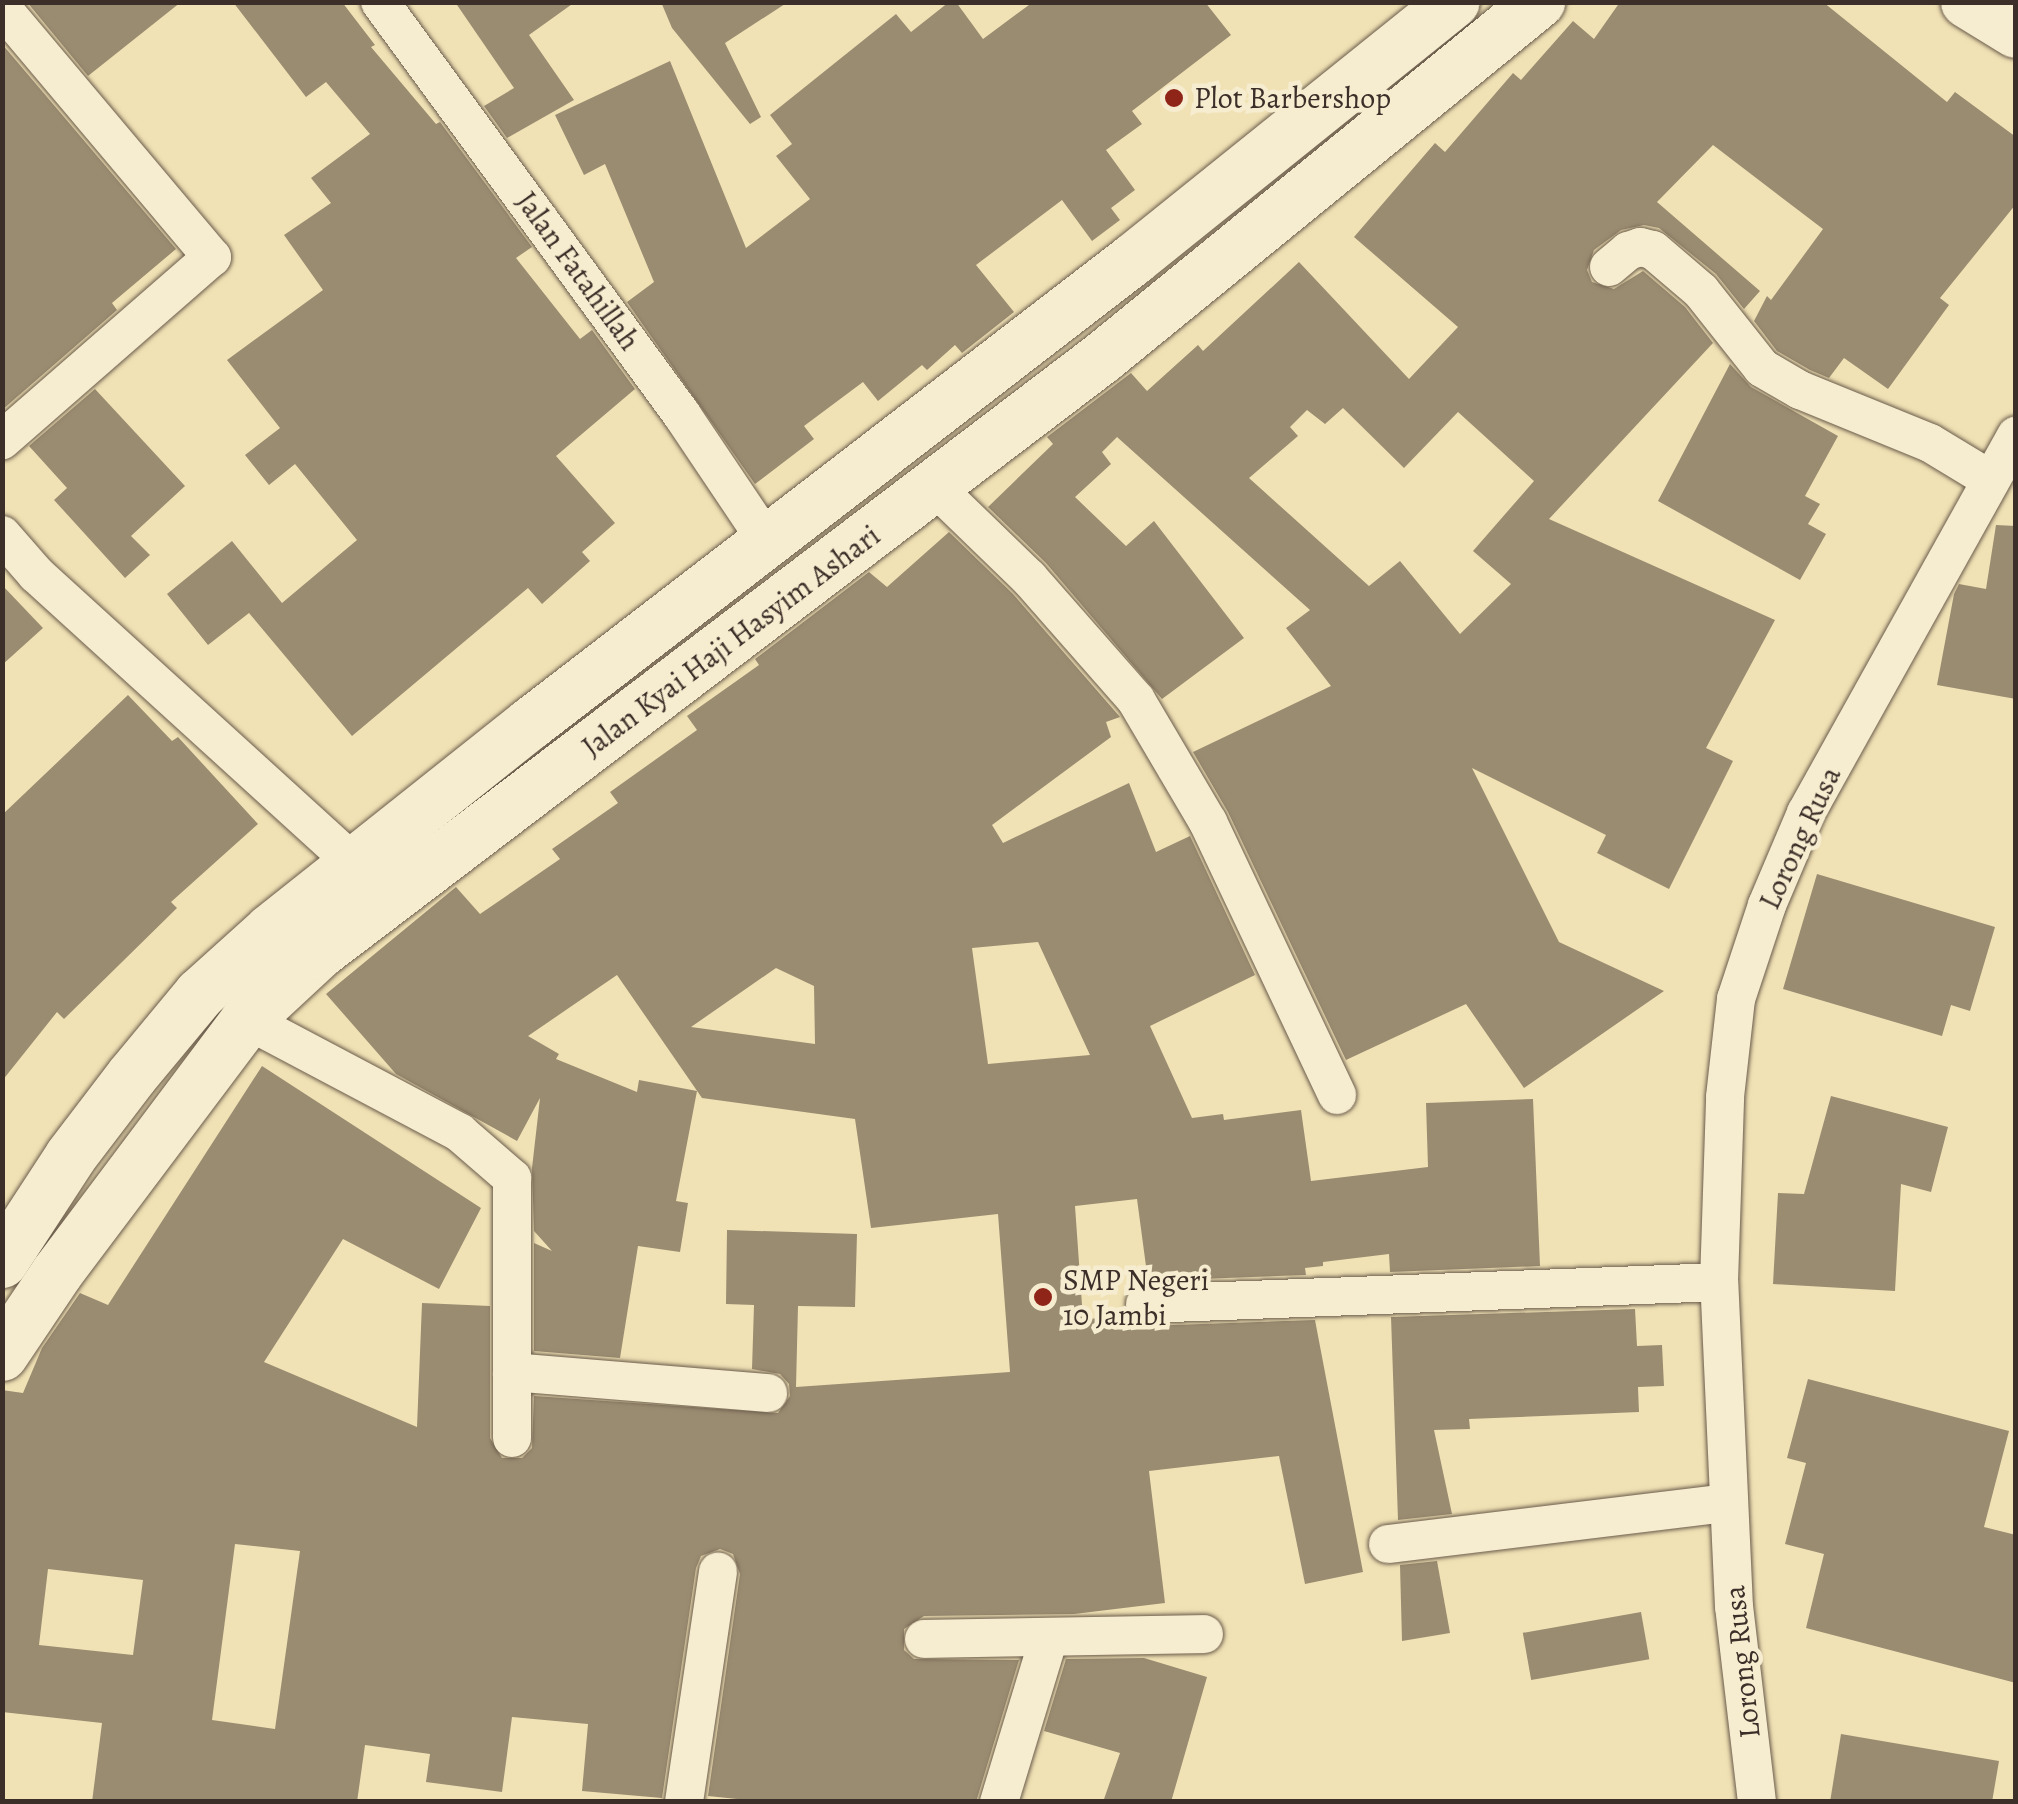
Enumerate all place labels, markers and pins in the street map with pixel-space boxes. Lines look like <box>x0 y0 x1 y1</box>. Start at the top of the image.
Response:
place label: Plot Barbershop <box>1194 80 1391 116</box>
marker: Plot Barbershop <box>1163 87 1185 109</box>
place label: SMP Negeri 10 Jambi <box>1063 1262 1209 1332</box>
marker: SMP Negeri 10 Jambi <box>1032 1286 1054 1308</box>

